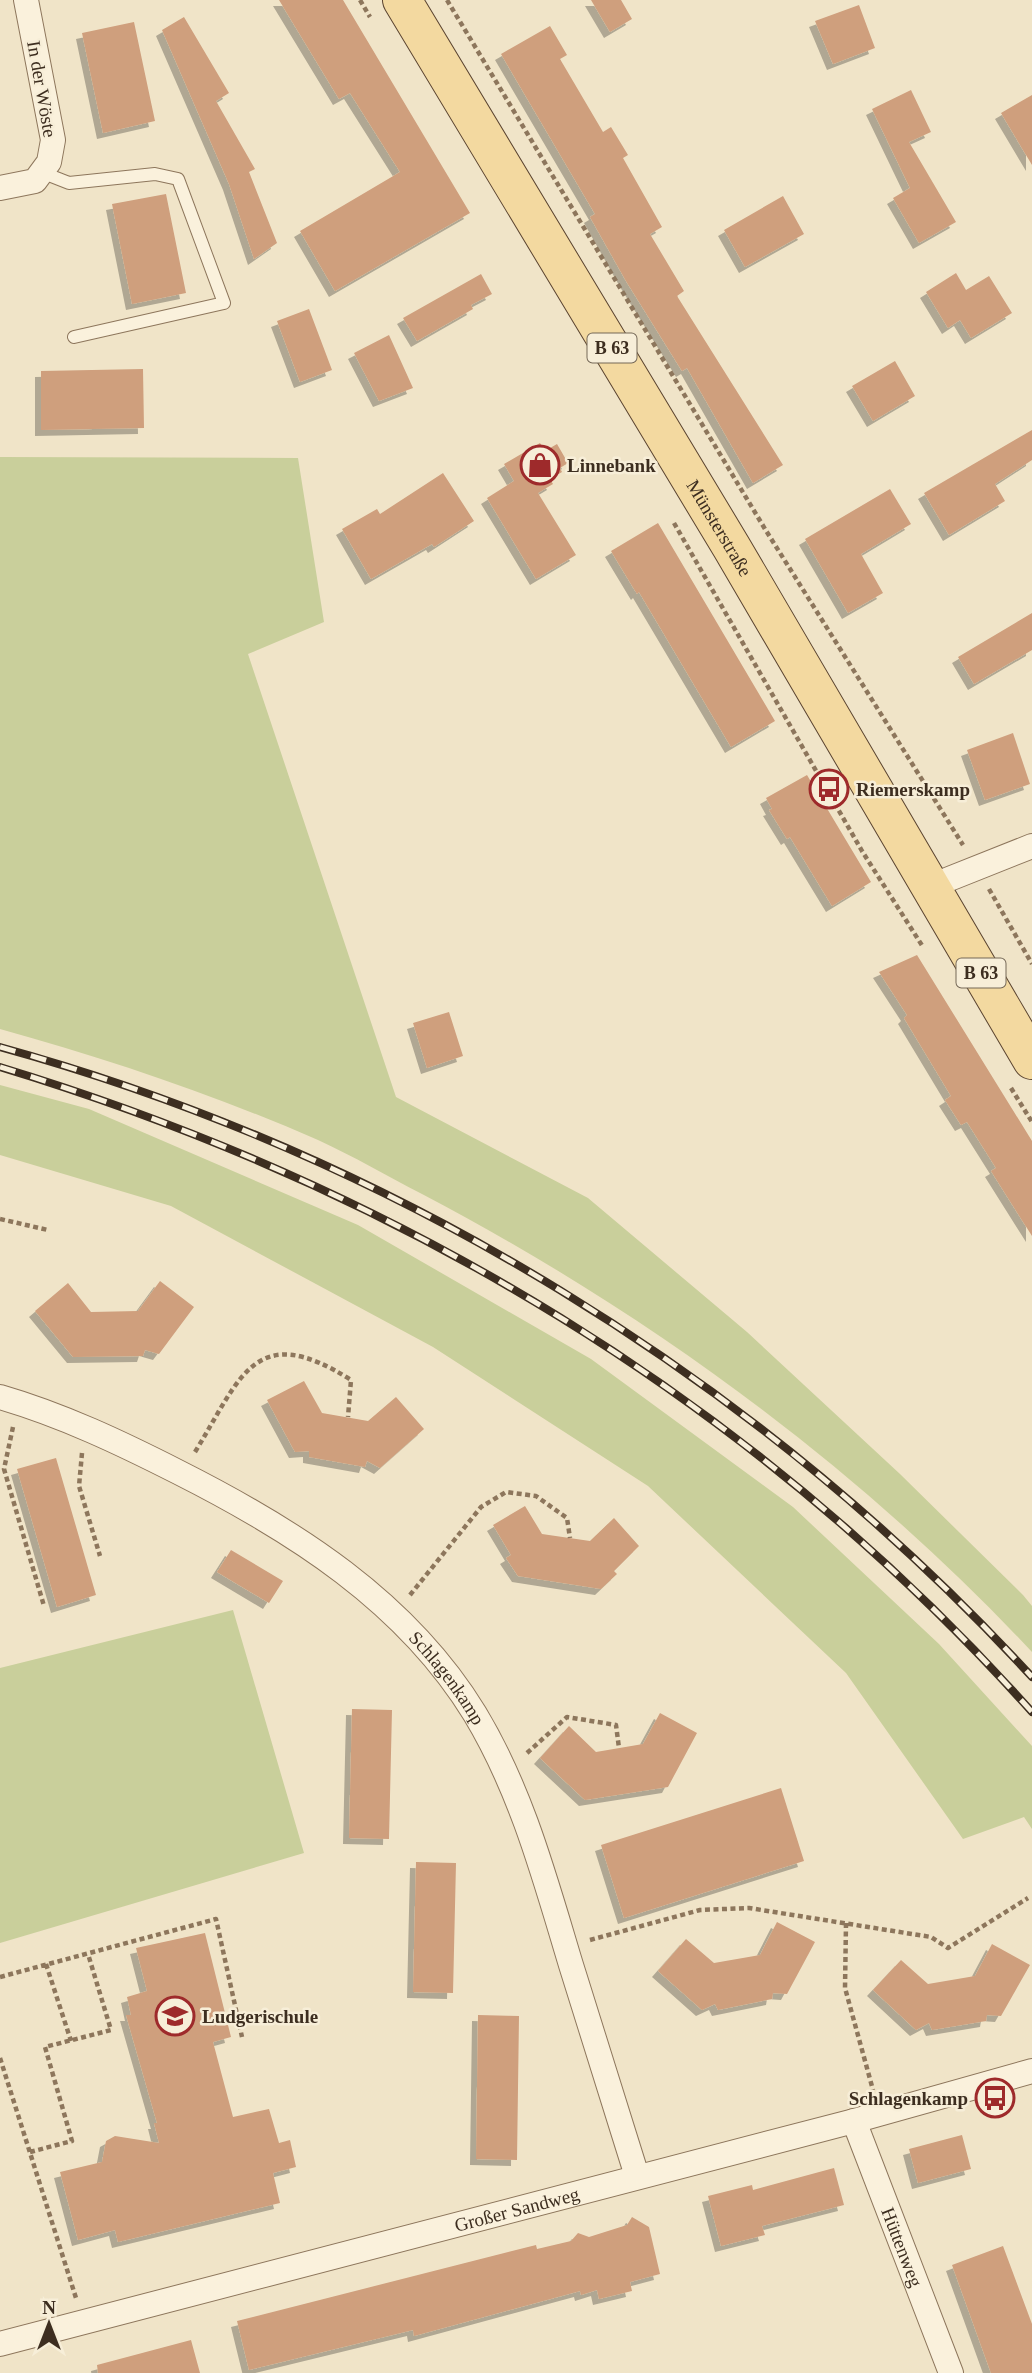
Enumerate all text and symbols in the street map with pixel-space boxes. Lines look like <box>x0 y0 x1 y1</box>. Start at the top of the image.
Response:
street label: In der Wöste <box>23 39 61 139</box>
road number: B 63 <box>588 334 636 362</box>
shop icon: Linnebank <box>519 444 561 486</box>
place label: Linnebank <box>567 455 656 476</box>
street label: Münsterstraße <box>683 476 757 580</box>
bus stop icon: Riemerskamp <box>808 768 850 810</box>
place label: Riemerskamp <box>856 779 970 800</box>
road number: B 63 <box>956 958 1006 988</box>
street label: Schlagenkamp <box>405 1627 489 1728</box>
school or university icon: Ludgerischule <box>154 1995 196 2037</box>
place label: Ludgerischule <box>202 2006 318 2027</box>
bus stop icon: Schlagenkamp <box>974 2077 1016 2119</box>
place label: Schlagenkamp <box>849 2088 968 2109</box>
street label: Großer Sandweg <box>452 2183 582 2235</box>
street label: Hüttenweg <box>878 2204 927 2290</box>
north arrow <box>14 2289 84 2359</box>
text: N <box>42 2297 56 2318</box>

